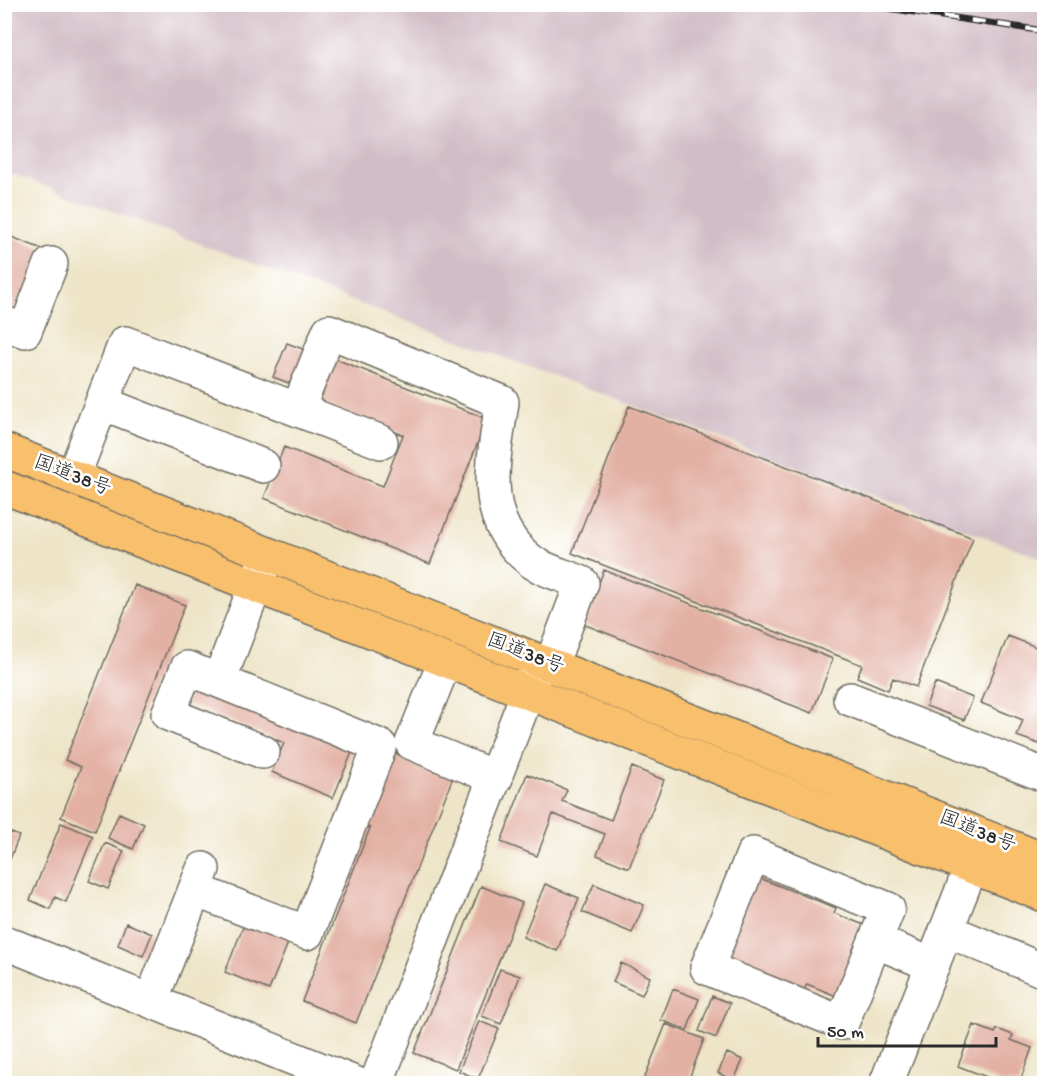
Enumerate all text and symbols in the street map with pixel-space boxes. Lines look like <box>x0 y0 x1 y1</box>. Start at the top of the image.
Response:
street label: 国道38号 <box>30 451 114 502</box>
street label: 国道38号 <box>483 629 567 680</box>
street label: 国道38号 <box>935 806 1019 859</box>
scale bar <box>818 1010 996 1048</box>
text: 50 m <box>827 1023 864 1044</box>

